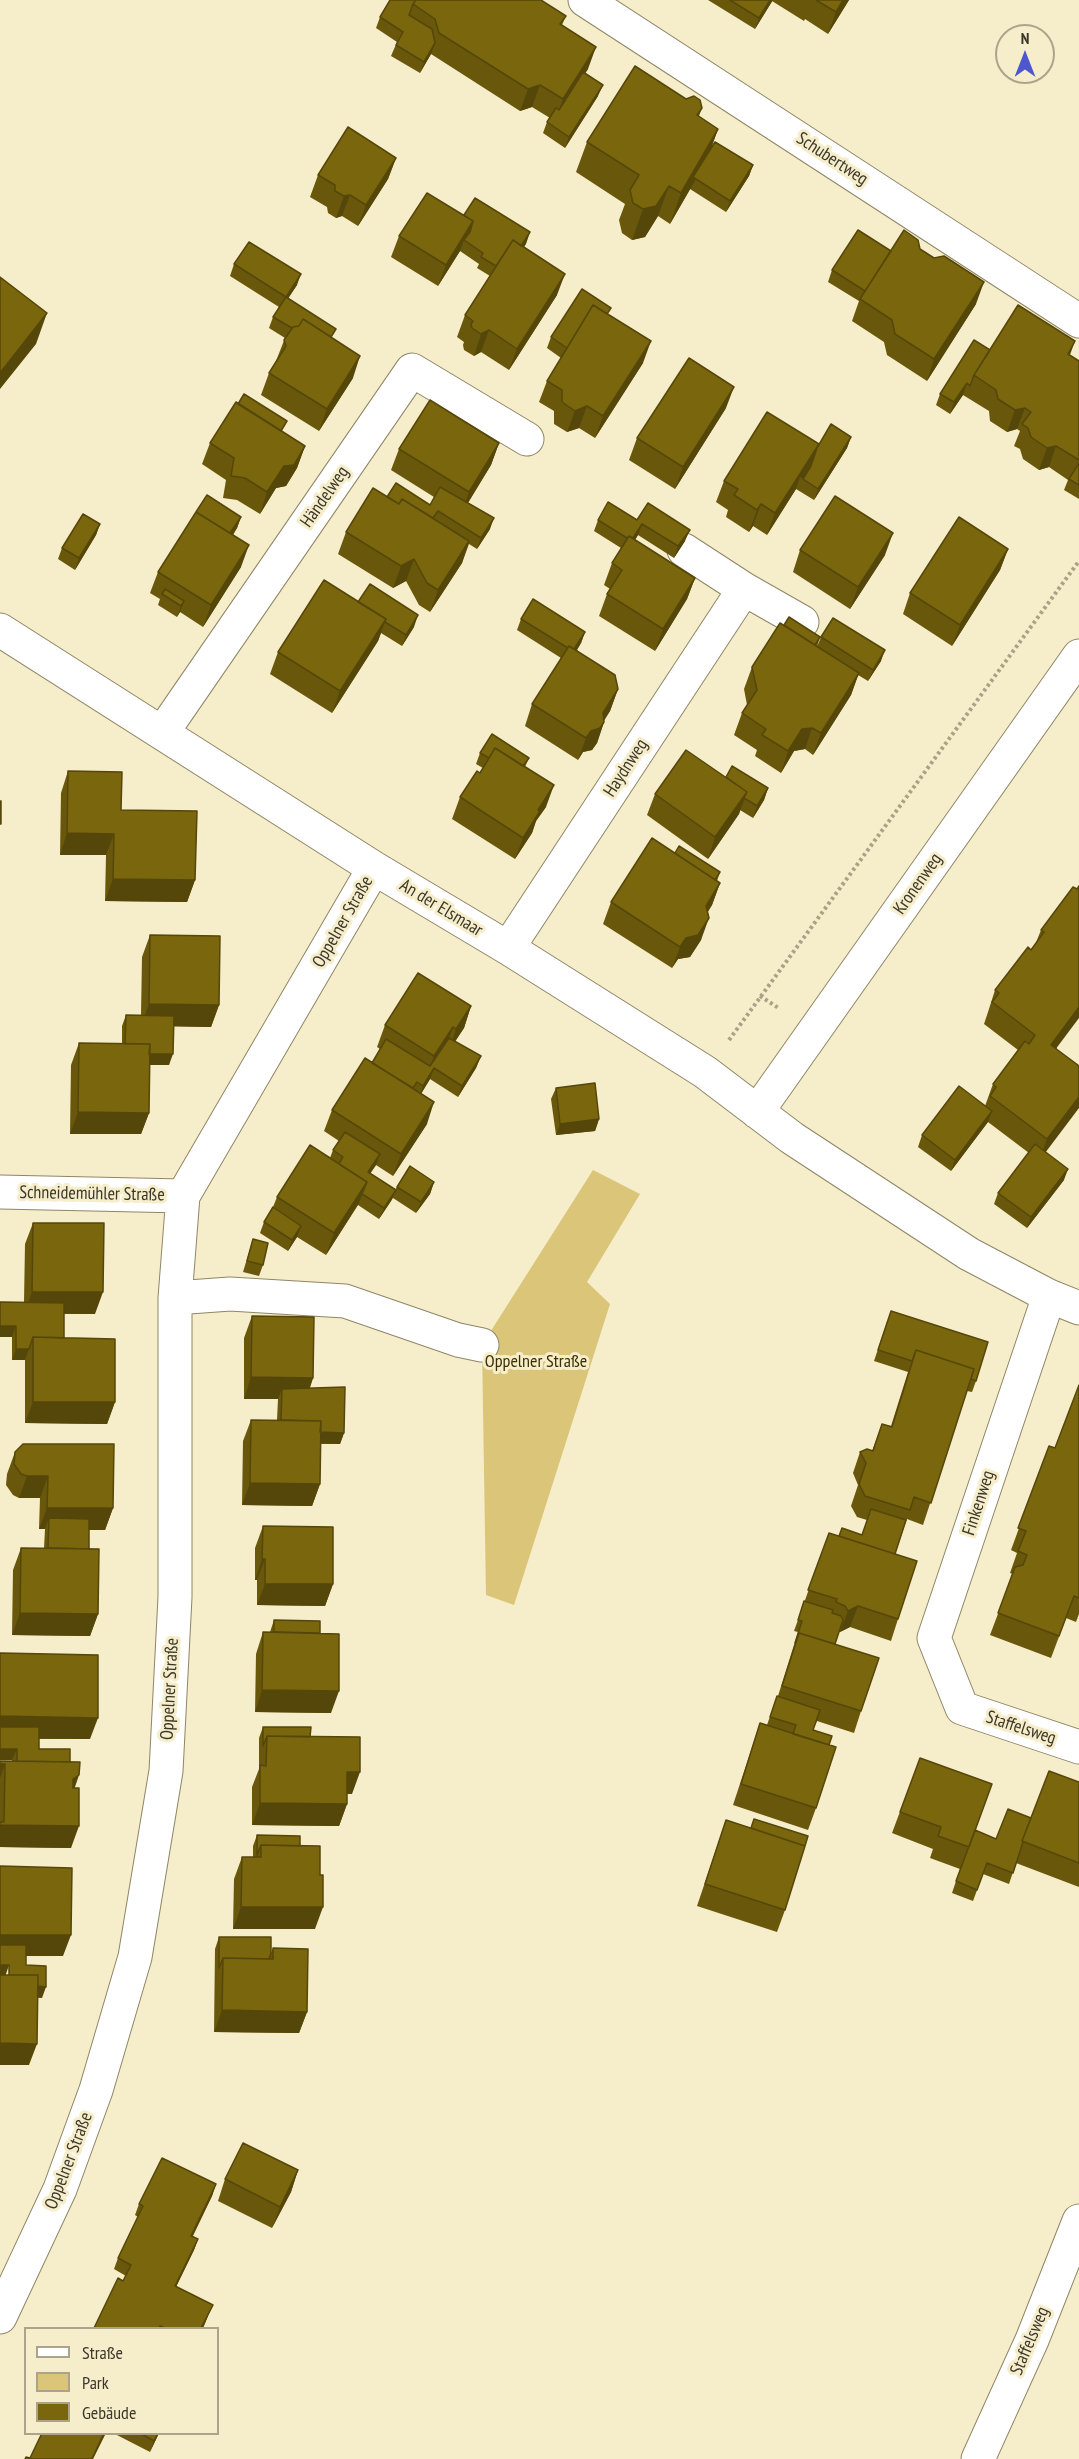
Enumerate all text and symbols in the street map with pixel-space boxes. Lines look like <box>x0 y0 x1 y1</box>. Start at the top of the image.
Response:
north arrow <box>995 24 1055 84</box>
text: N <box>1021 28 1029 48</box>
street label: Schubertweg <box>792 128 872 190</box>
street label: Händelweg <box>296 462 354 532</box>
street label: Haydnweg <box>599 735 653 801</box>
street label: Kronenweg <box>889 849 947 919</box>
street label: Oppelner Straße <box>308 872 378 972</box>
street label: An der Elsmaar <box>395 875 487 941</box>
street label: Schneidemühler Straße <box>19 1182 165 1206</box>
park label: Oppelner Straße <box>485 1351 587 1373</box>
street label: Finkenweg <box>958 1468 1000 1538</box>
street label: Oppelner Straße <box>157 1637 183 1741</box>
street label: Staffelsweg <box>983 1707 1059 1749</box>
street label: Oppelner Straße <box>41 2109 97 2213</box>
street label: Staffelsweg <box>1006 2304 1054 2378</box>
legend <box>24 2327 219 2435</box>
text: Straße <box>82 2341 123 2364</box>
text: Park <box>82 2371 109 2394</box>
text: Gebäude <box>82 2401 136 2424</box>

